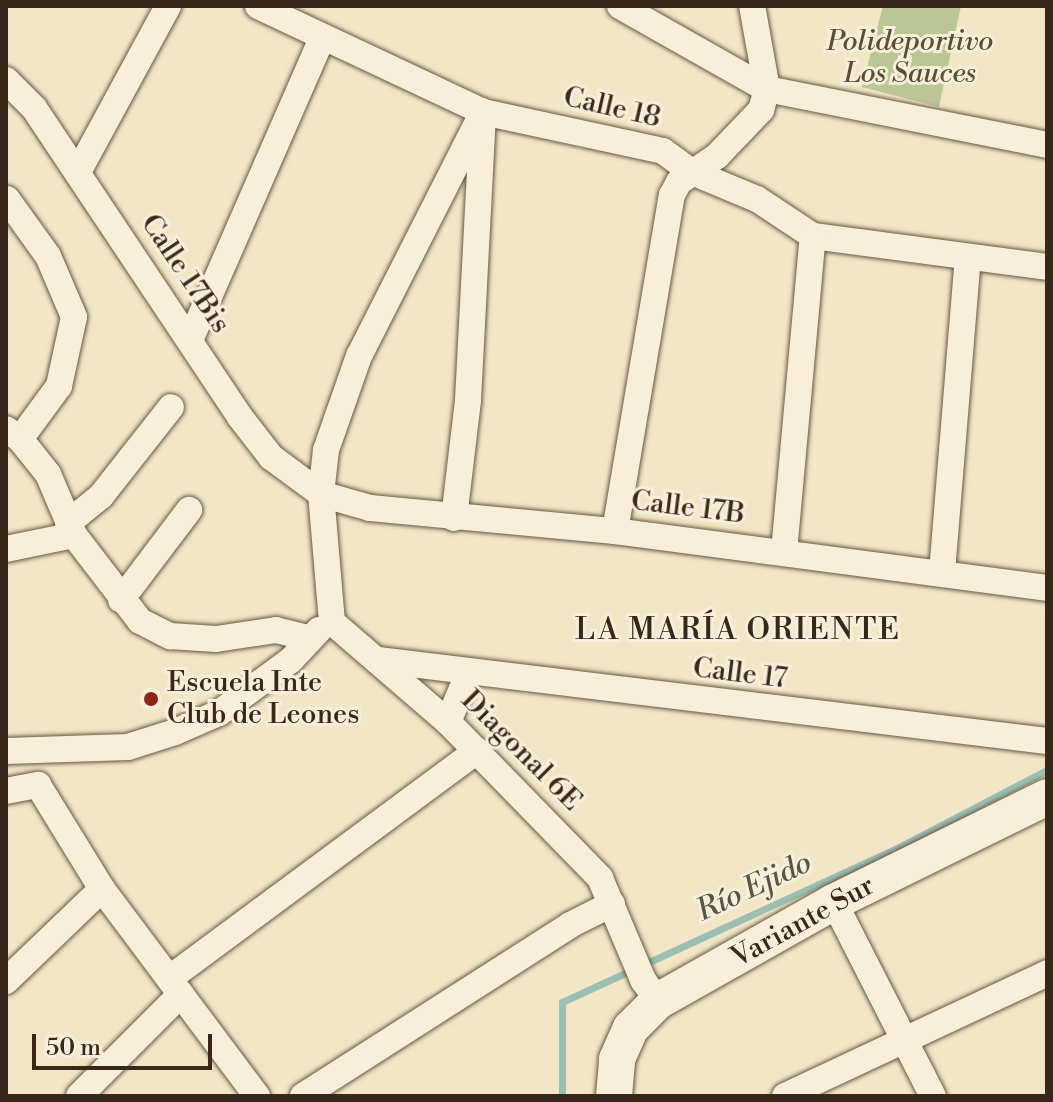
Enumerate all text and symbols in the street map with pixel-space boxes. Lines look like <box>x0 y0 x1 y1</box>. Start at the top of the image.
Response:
park label: Polideportivo Los Sauces <box>827 25 993 91</box>
street label: Calle 18 <box>560 81 664 135</box>
street label: Calle 17Bis <box>133 208 237 340</box>
street label: Calle 17B <box>629 484 747 532</box>
district label: LA MARÍA ORIENTE <box>575 612 901 648</box>
street label: Calle 17 <box>691 652 789 696</box>
place label: Escuela Inte Club de Leones <box>167 666 360 732</box>
street label: Diagonal 6E <box>454 684 588 818</box>
marker: Escuela Inte Club de Leones <box>142 690 160 708</box>
water label: Río Ejido <box>691 845 817 929</box>
street label: Variante Sur <box>726 869 880 975</box>
scale bar <box>36 1018 216 1068</box>
text: 50 m <box>46 1033 101 1063</box>

